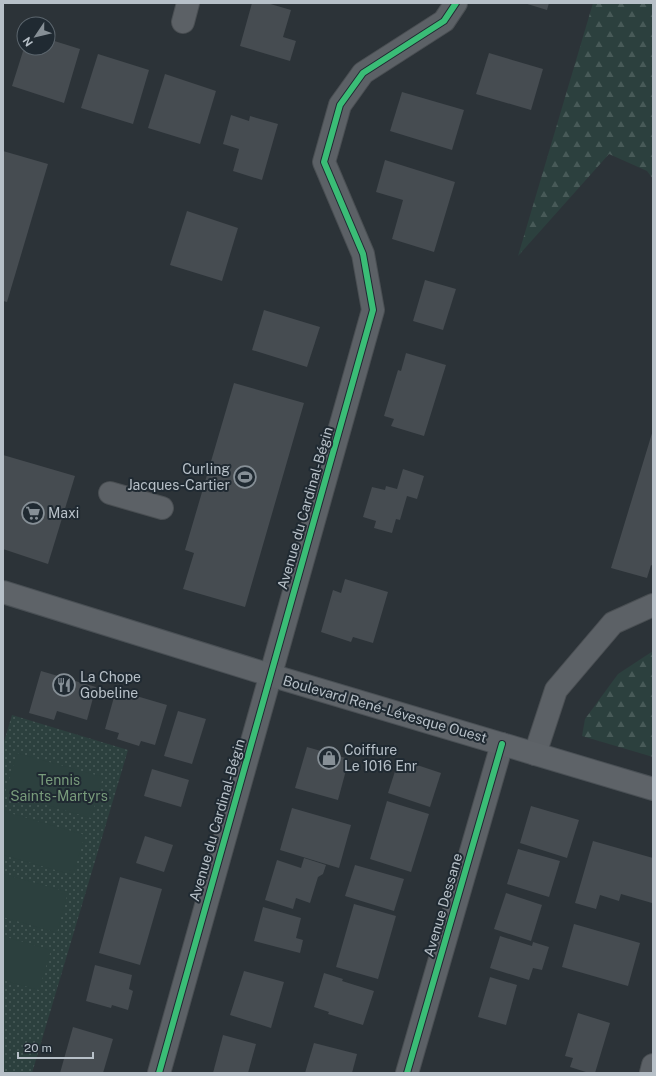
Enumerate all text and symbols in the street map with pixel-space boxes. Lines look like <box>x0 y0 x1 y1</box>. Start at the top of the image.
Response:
north arrow <box>16 16 56 56</box>
text: N <box>20 35 35 49</box>
street label: Avenue du Cardinal-Bégin <box>274 425 336 591</box>
place label: Curling Jacques-Cartier <box>127 461 230 493</box>
sports icon: Curling Jacques-Cartier <box>232 464 258 490</box>
supermarket icon: Maxi <box>20 500 46 526</box>
place label: Maxi <box>48 505 79 521</box>
place label: La Chope Gobeline <box>80 669 141 701</box>
restaurant icon: La Chope Gobeline <box>51 672 77 698</box>
street label: Boulevard René-Lévesque Ouest <box>281 672 489 746</box>
street label: Avenue du Cardinal-Bégin <box>186 737 248 903</box>
place label: Coiffure Le 1016 Enr <box>344 742 417 774</box>
shop icon: Coiffure Le 1016 Enr <box>316 745 342 771</box>
park label: Tennis Saints-Martyrs <box>10 772 108 804</box>
street label: Avenue Dessane <box>421 851 465 959</box>
scale bar <box>18 1034 93 1060</box>
text: 20 m <box>24 1041 52 1055</box>

